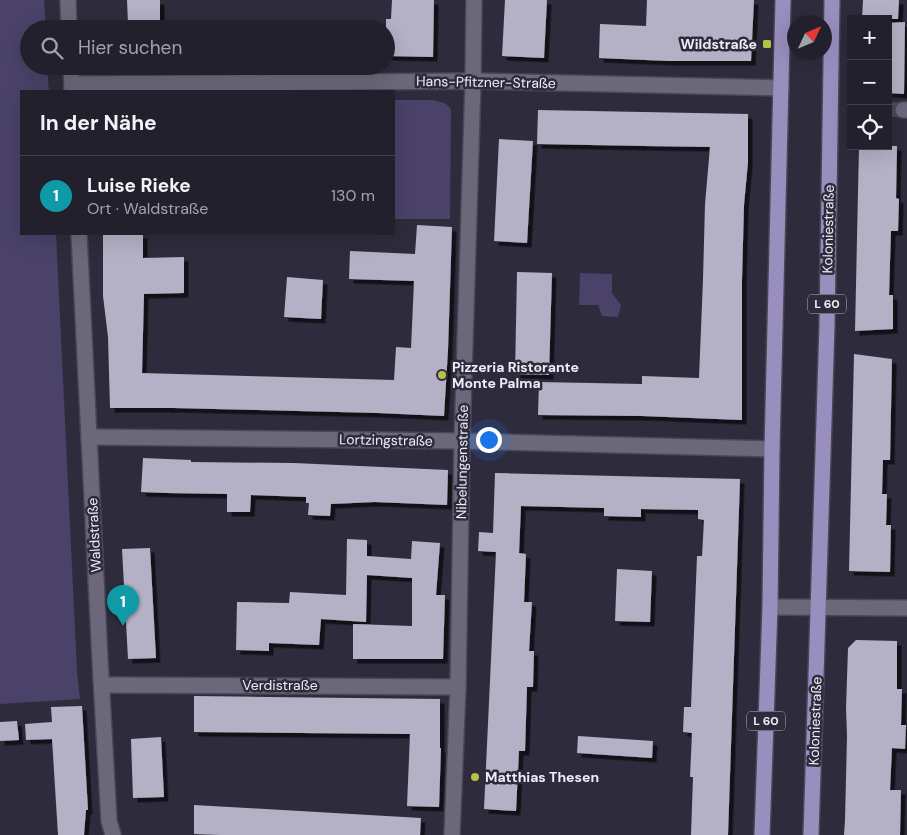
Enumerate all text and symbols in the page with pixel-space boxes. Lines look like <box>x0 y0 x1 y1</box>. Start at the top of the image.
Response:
north arrow <box>787 15 832 60</box>
map controls <box>847 15 892 150</box>
button: + <box>847 15 892 60</box>
search box <box>20 20 395 75</box>
icon: search <box>38 34 66 62</box>
text: Hier suchen <box>78 35 182 60</box>
place label: Wildstraße <box>680 35 757 53</box>
marker: Wildstraße <box>761 38 773 50</box>
button: − <box>847 60 892 105</box>
street label: Hans-Pfitzner-Straße <box>416 72 556 92</box>
button: locate <box>847 105 892 150</box>
text: In der Nähe <box>40 109 157 137</box>
text: Luise Rieke <box>87 173 191 198</box>
street label: Koloniestraße <box>818 184 838 274</box>
text: 1 <box>53 185 59 206</box>
text: 130 m <box>331 185 375 206</box>
text: Ort · Waldstraße <box>87 198 208 219</box>
road number: L 60 <box>808 294 846 314</box>
place label: Pizzeria Ristorante Monte Palma <box>452 358 579 392</box>
marker: Pizzeria Ristorante Monte Palma <box>436 369 448 381</box>
street label: Nibelungenstraße <box>452 405 472 519</box>
your location <box>476 427 502 453</box>
street label: Lortzingstraße <box>339 430 433 450</box>
street label: Waldstraße <box>83 497 105 573</box>
pin: 1 <box>107 585 139 626</box>
street label: Verdistraße <box>242 676 318 694</box>
street label: Koloniestraße <box>804 676 826 766</box>
road number: L 60 <box>747 711 785 730</box>
place label: Matthias Thesen <box>485 768 599 786</box>
marker: Matthias Thesen <box>469 771 481 783</box>

